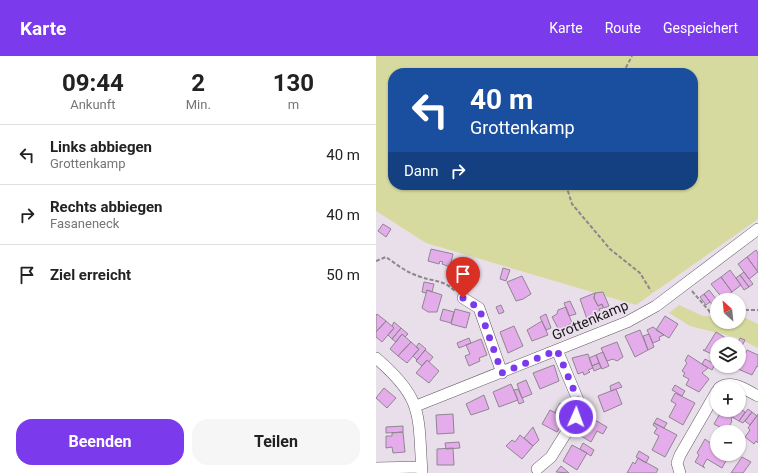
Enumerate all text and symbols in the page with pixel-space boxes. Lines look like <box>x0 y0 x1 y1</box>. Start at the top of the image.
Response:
text: Karte <box>20 17 66 40</box>
text: Karte <box>549 20 583 36</box>
text: Route <box>605 20 641 36</box>
text: Gespeichert <box>663 20 738 36</box>
text: 09:44 <box>62 69 124 97</box>
text: 2 <box>191 69 205 97</box>
text: 130 <box>273 69 314 97</box>
text: 40 m <box>470 83 533 116</box>
icon: left <box>404 84 456 136</box>
text: Ankunft <box>70 97 116 112</box>
text: Min. <box>186 97 211 112</box>
text: m <box>288 97 299 112</box>
text: Grottenkamp <box>470 117 575 138</box>
text: Links abbiegen <box>50 138 152 156</box>
icon: left <box>16 144 38 166</box>
text: 40 m <box>326 146 360 164</box>
text: Grottenkamp <box>50 156 126 171</box>
icon: right <box>447 160 469 182</box>
text: Dann <box>404 162 439 180</box>
text: Rechts abbiegen <box>50 198 163 216</box>
icon: right <box>16 204 38 226</box>
text: 40 m <box>326 206 360 224</box>
text: Fasaneneck <box>50 216 119 231</box>
pin <box>446 257 480 298</box>
icon: arrive <box>452 263 474 285</box>
icon: arrive <box>16 264 38 286</box>
text: Ziel erreicht <box>50 266 131 284</box>
text: 50 m <box>326 266 360 284</box>
north arrow <box>710 293 746 329</box>
map controls <box>710 293 746 461</box>
street label: Grottenkamp <box>549 297 631 343</box>
button: layers <box>710 337 746 373</box>
button: + <box>710 381 746 417</box>
position arrow <box>555 396 597 438</box>
button: Beenden <box>16 419 184 465</box>
button: Teilen <box>192 419 360 465</box>
button: − <box>710 425 746 461</box>

